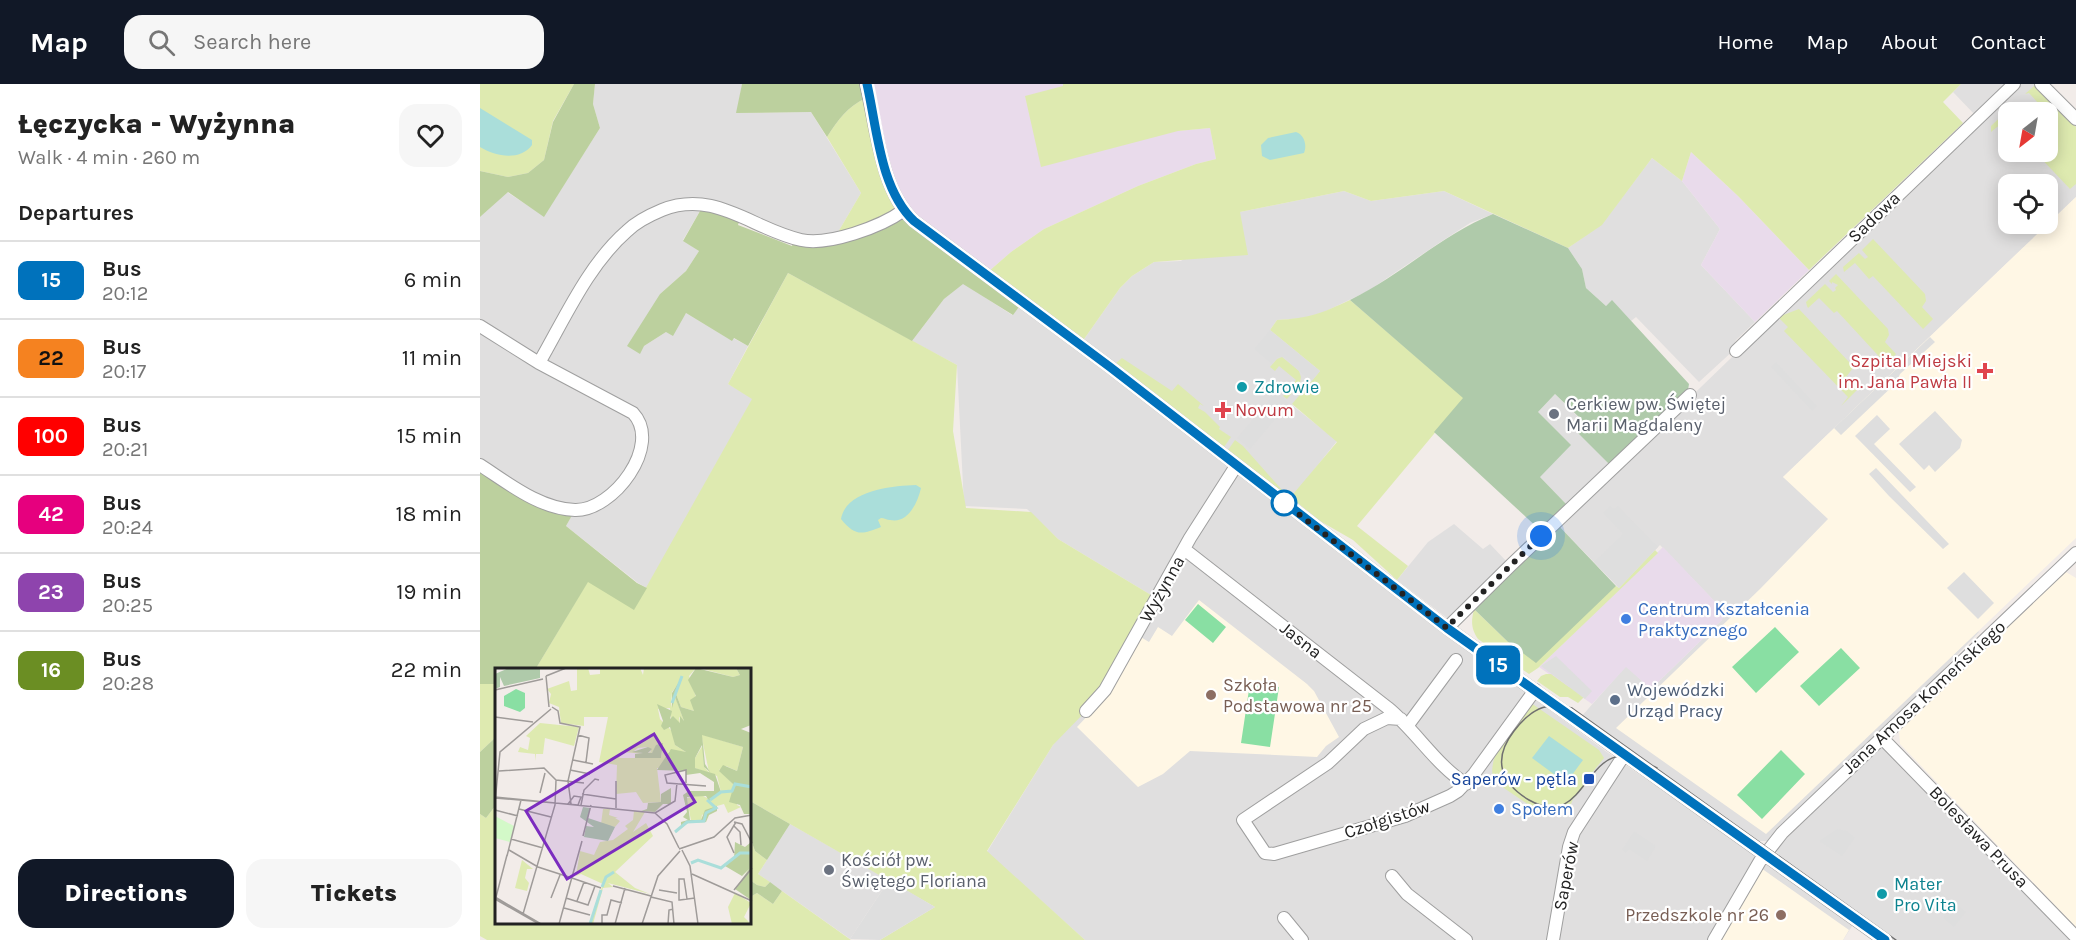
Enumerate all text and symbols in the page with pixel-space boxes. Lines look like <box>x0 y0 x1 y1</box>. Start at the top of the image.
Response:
search box <box>124 15 544 69</box>
text: Map <box>30 26 88 59</box>
icon: search <box>145 26 178 59</box>
text: Search here <box>193 29 311 55</box>
text: Home <box>1718 30 1774 54</box>
text: Map <box>1807 30 1848 54</box>
text: About <box>1881 30 1938 54</box>
text: Contact <box>1971 30 2046 54</box>
north arrow <box>1998 102 2058 162</box>
map controls <box>1998 102 2058 234</box>
button: heart <box>399 104 462 167</box>
text: Łęczycka - Wyżynna <box>18 107 296 140</box>
text: Walk · 4 min · 260 m <box>18 146 200 169</box>
button: locate <box>1998 174 2058 234</box>
street label: Sadowa <box>1843 187 1905 247</box>
text: Departures <box>18 200 134 226</box>
text: Bus <box>102 256 142 282</box>
text: 6 min <box>404 267 462 293</box>
text: 15 <box>41 268 61 292</box>
text: 20:12 <box>102 282 148 305</box>
text: Bus <box>102 334 142 360</box>
text: 11 min <box>402 345 462 371</box>
text: 22 <box>38 346 64 370</box>
place label: Szpital Miejski im. Jana Pawła II <box>1838 350 1972 393</box>
text: 20:17 <box>102 360 146 383</box>
marker: Szpital Miejski im. Jana Pawła II <box>1976 362 1994 380</box>
place label: Zdrowie <box>1254 376 1319 398</box>
marker: Zdrowie <box>1235 380 1249 394</box>
place label: Cerkiew pw. Świętej Marii Magdaleny <box>1566 392 1726 436</box>
place label: Novum <box>1235 399 1294 421</box>
marker: Novum <box>1216 403 1230 417</box>
marker: Cerkiew pw. Świętej Marii Magdaleny <box>1547 407 1561 421</box>
text: Bus <box>102 412 142 438</box>
text: 15 min <box>397 423 462 449</box>
text: 100 <box>34 424 68 448</box>
text: 20:21 <box>102 438 148 461</box>
text: Bus <box>102 490 142 516</box>
unlabelled marker <box>1271 490 1297 516</box>
text: 18 min <box>396 501 462 527</box>
text: 42 <box>38 502 64 526</box>
text: 20:24 <box>102 516 153 539</box>
your location <box>1526 521 1556 551</box>
street label: Wyżynna <box>1135 552 1189 626</box>
text: Bus <box>102 568 142 594</box>
text: 19 min <box>396 579 462 605</box>
text: 23 <box>38 580 64 604</box>
text: 20:25 <box>102 594 153 617</box>
place label: Centrum Kształcenia Praktycznego <box>1638 598 1810 641</box>
marker: Centrum Kształcenia Praktycznego <box>1619 612 1633 626</box>
street label: Jana Amosa Komeńskiego <box>1838 616 2010 778</box>
street label: Jasna <box>1276 617 1326 663</box>
text: Bus <box>102 646 142 672</box>
line badge: 15 <box>1471 646 1525 684</box>
text: 15 <box>1488 653 1508 677</box>
text: 22 min <box>391 657 462 683</box>
text: 16 <box>41 658 61 682</box>
inset map <box>495 668 752 925</box>
text: 20:28 <box>102 672 154 695</box>
place label: Szkoła Podstawowa nr 25 <box>1223 674 1372 717</box>
place label: Wojewódzki Urząd Pracy <box>1627 679 1725 722</box>
marker: Szkoła Podstawowa nr 25 <box>1204 688 1218 702</box>
marker: Wojewódzki Urząd Pracy <box>1608 693 1622 707</box>
place label: Saperów - pętla <box>1451 768 1577 790</box>
marker: Saperów - pętla <box>1582 772 1596 786</box>
street label: Bolesława Prusa <box>1925 781 2033 893</box>
street label: Czołgistów <box>1341 795 1433 843</box>
place label: Społem <box>1511 798 1573 820</box>
marker: Społem <box>1492 802 1506 816</box>
street label: Saperów <box>1549 840 1583 912</box>
place label: Kościół pw. Świętego Floriana <box>841 849 987 892</box>
button: Directions <box>18 859 234 928</box>
button: Tickets <box>246 859 462 928</box>
marker: Kościół pw. Świętego Floriana <box>822 863 836 877</box>
place label: Mater Pro Vita <box>1894 873 1957 916</box>
marker: Mater Pro Vita <box>1875 887 1889 901</box>
place label: Przedszkole nr 26 <box>1625 904 1769 926</box>
marker: Przedszkole nr 26 <box>1774 908 1788 922</box>

